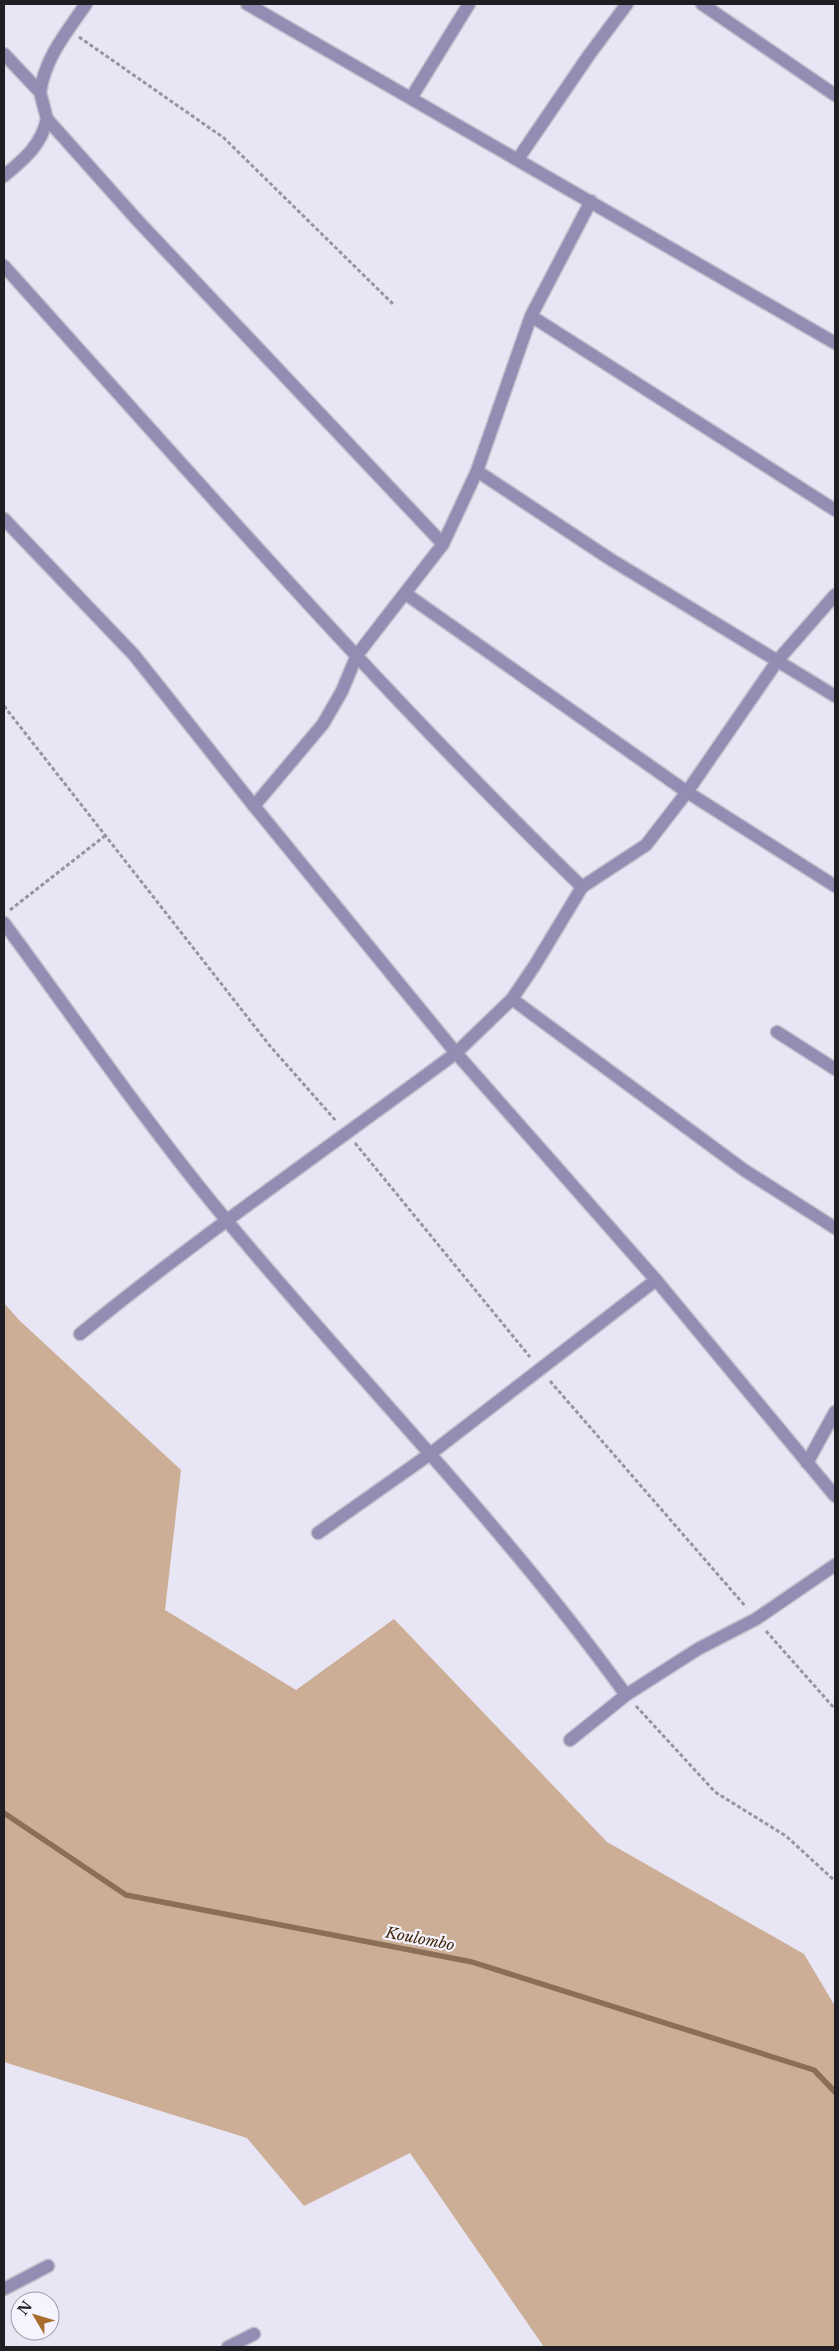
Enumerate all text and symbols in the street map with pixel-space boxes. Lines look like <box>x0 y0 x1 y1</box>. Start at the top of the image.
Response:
water label: Koulombo <box>383 1922 456 1955</box>
north arrow <box>10 2291 60 2341</box>
text: N <box>14 2297 36 2319</box>

